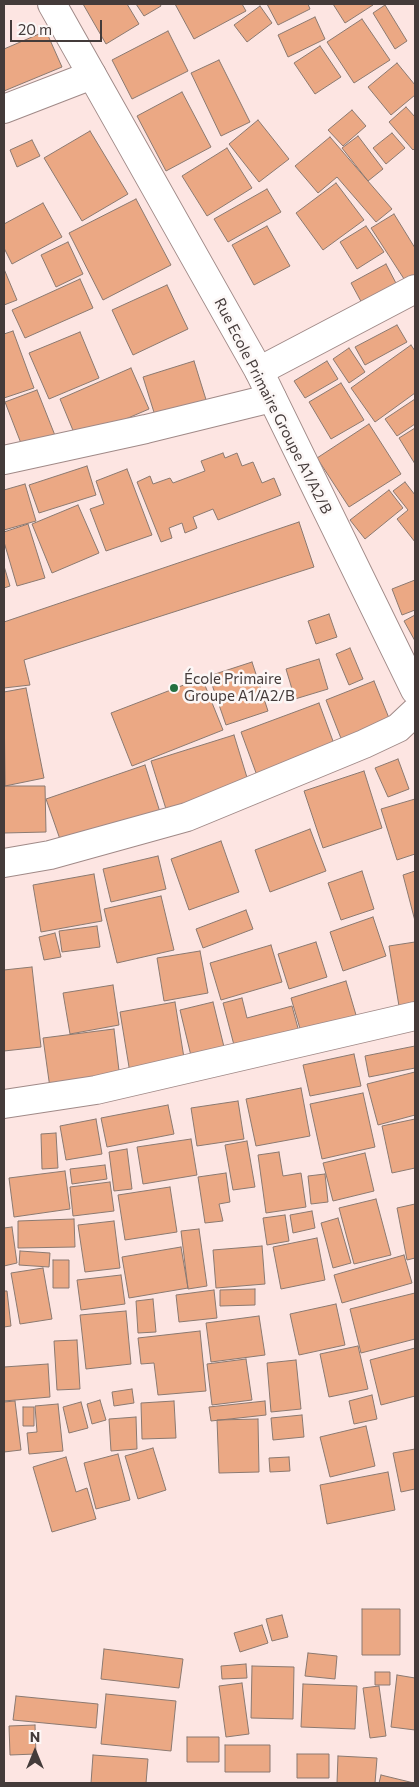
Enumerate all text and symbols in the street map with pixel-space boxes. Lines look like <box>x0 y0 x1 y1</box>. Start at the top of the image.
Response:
scale bar <box>12 10 105 42</box>
text: 20 m <box>18 20 52 38</box>
street label: Rue Ecole Primaire Groupe A1/A2/B <box>210 295 336 517</box>
place label: École Primaire Groupe A1/A2/B <box>184 670 295 705</box>
marker: École Primaire Groupe A1/A2/B <box>168 682 180 694</box>
north arrow <box>10 1727 60 1777</box>
text: N <box>30 1728 40 1745</box>

